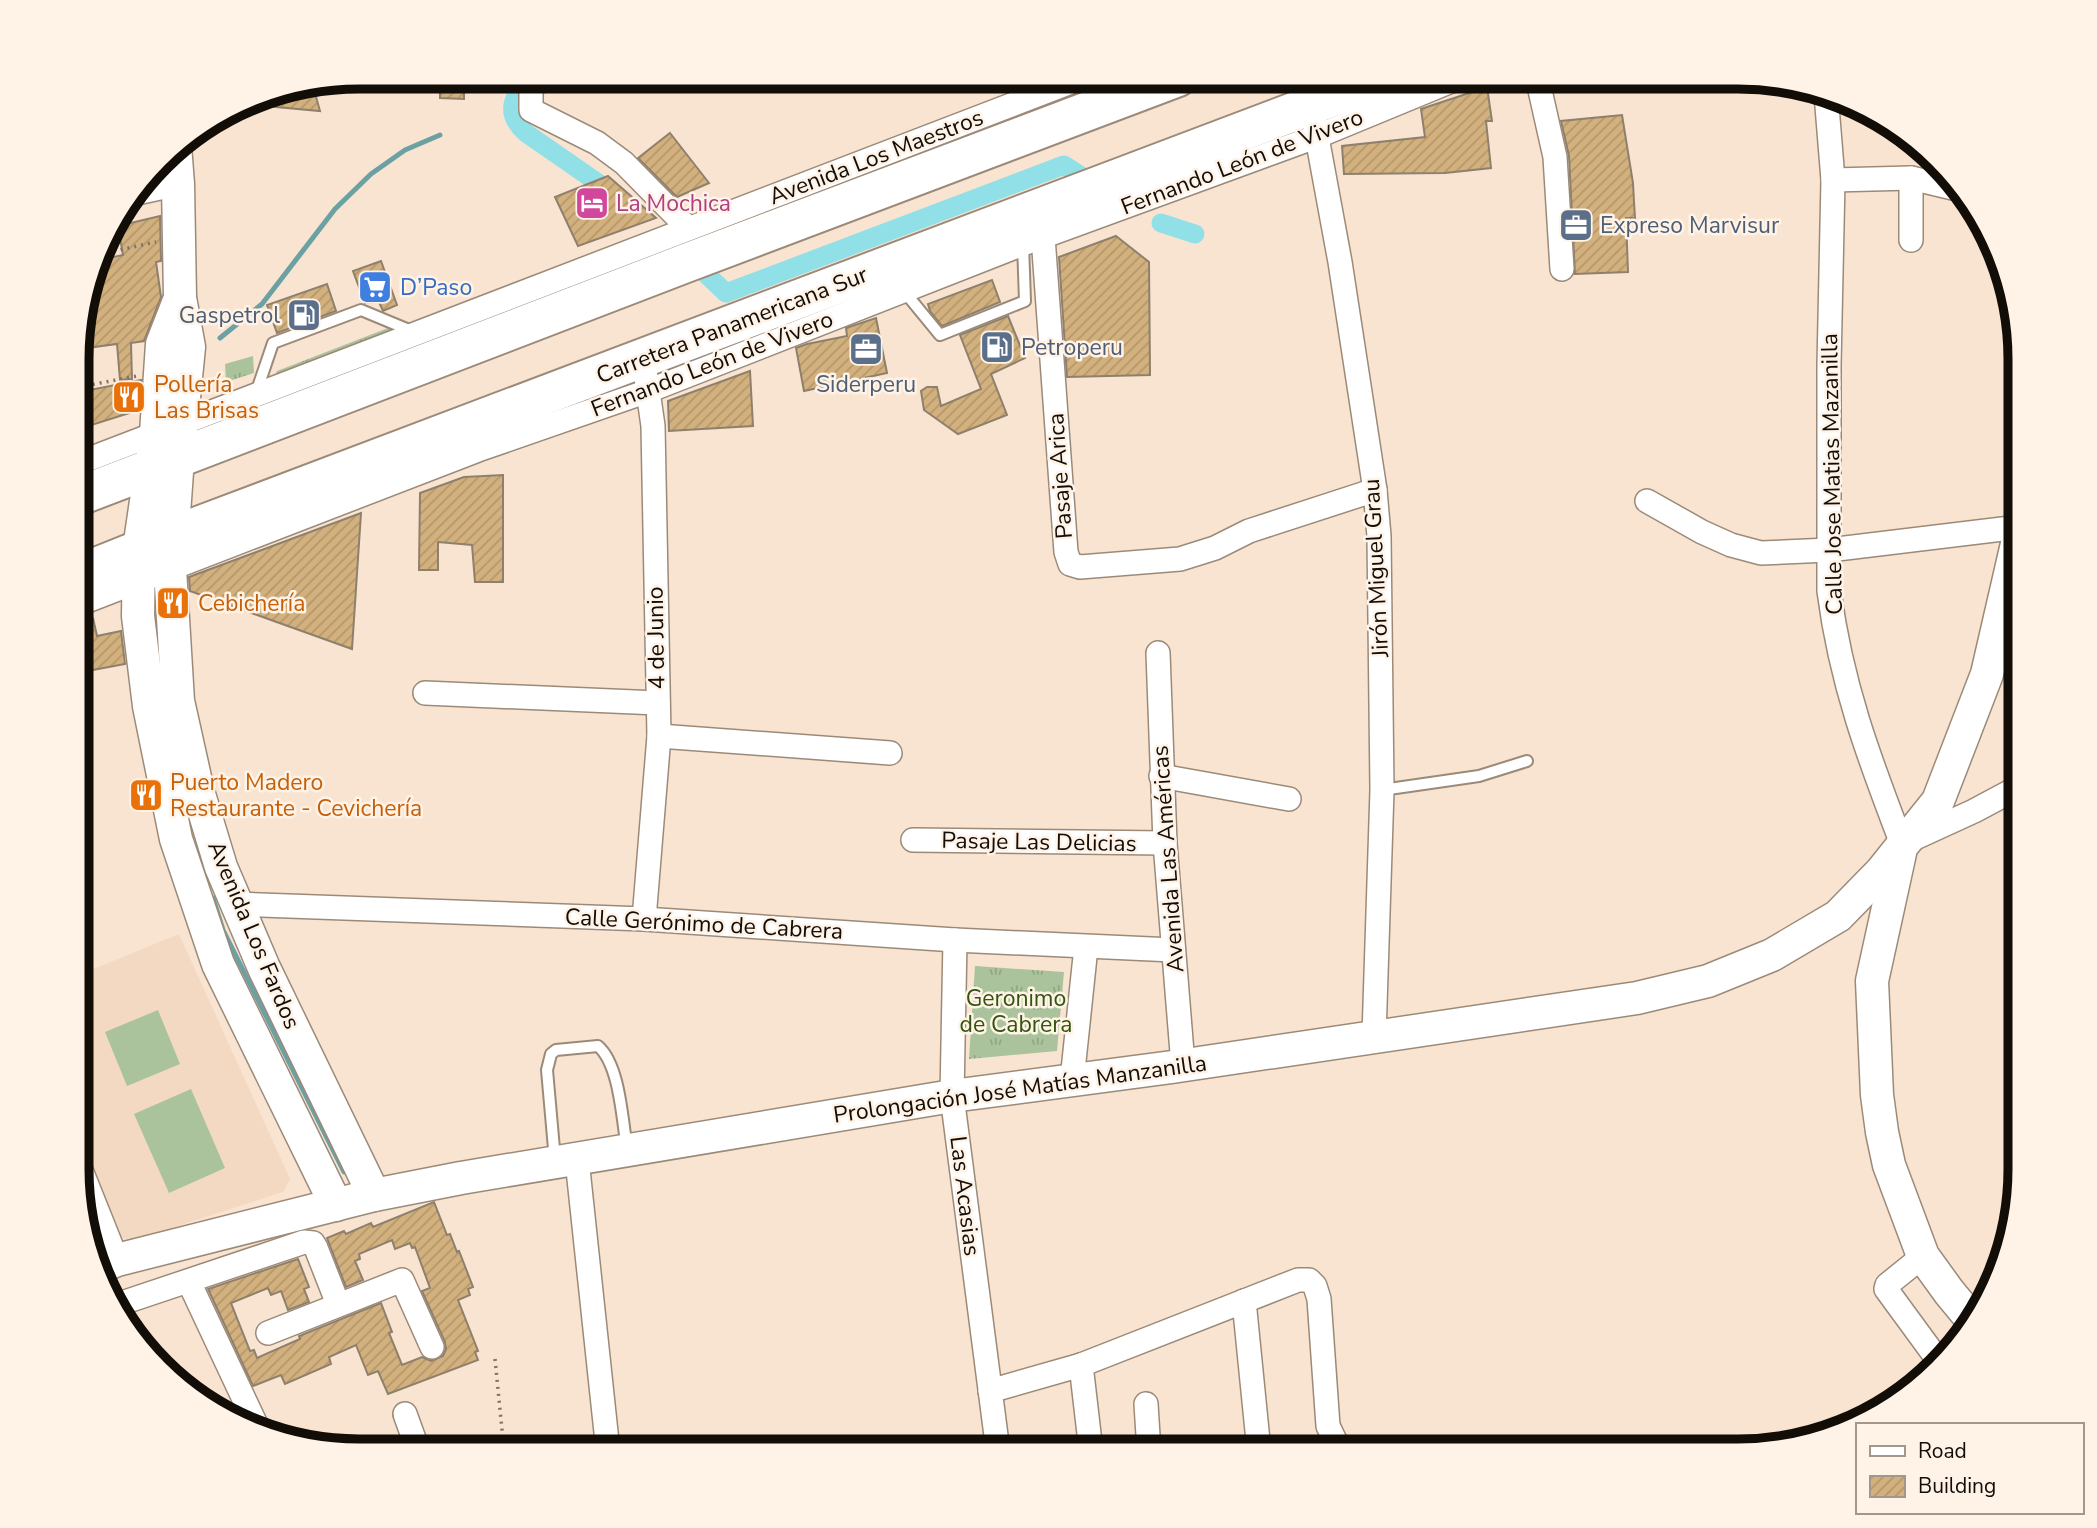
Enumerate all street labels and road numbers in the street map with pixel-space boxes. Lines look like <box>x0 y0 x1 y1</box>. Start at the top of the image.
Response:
street label: Fernando León de Vivero <box>1116 101 1368 223</box>
street label: Avenida Los Maestros <box>764 102 988 212</box>
street label: Carretera Panamericana Sur <box>592 259 873 391</box>
street label: Fernando León de Vivero <box>586 303 838 425</box>
street label: Calle Jose Matias Mazanilla <box>1814 333 1850 615</box>
street label: Pasaje Arica <box>1040 412 1080 540</box>
street label: Jirón Miguel Grau <box>1356 478 1396 659</box>
street label: 4 de Junio <box>640 586 672 690</box>
street label: Avenida Las Américas <box>1145 744 1191 974</box>
street label: Pasaje Las Delicias <box>941 825 1137 859</box>
street label: Avenida Los Fardos <box>200 836 308 1034</box>
street label: Calle Gerónimo de Cabrera <box>564 901 844 947</box>
street label: Prolongación José Matías Manzanilla <box>831 1047 1209 1131</box>
street label: Las Acasias <box>942 1134 988 1258</box>

